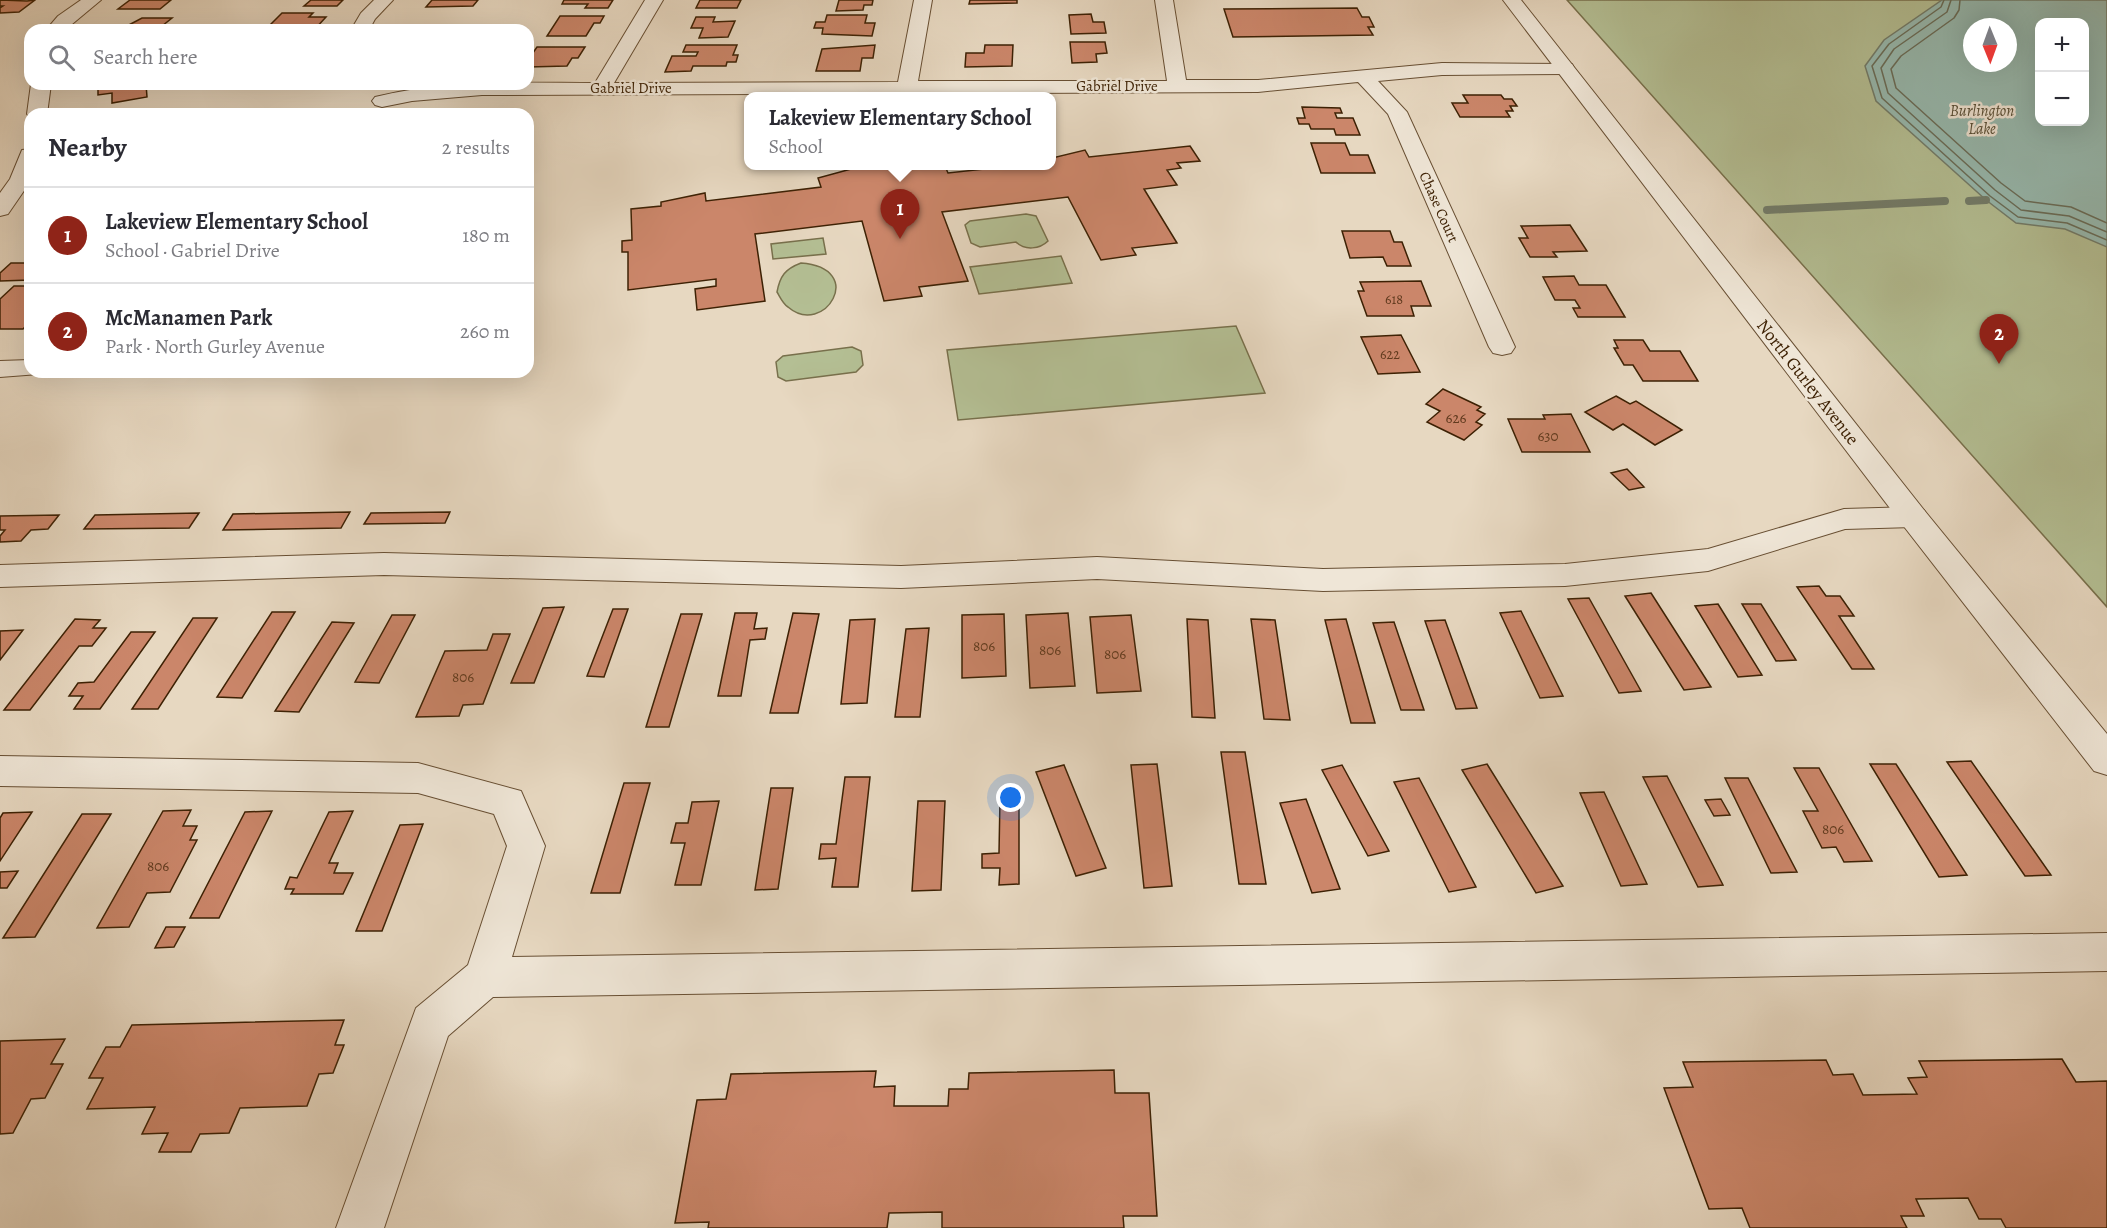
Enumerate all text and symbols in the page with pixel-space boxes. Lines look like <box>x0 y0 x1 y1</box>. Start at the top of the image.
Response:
north arrow <box>1963 18 2017 72</box>
map controls <box>2035 18 2089 126</box>
button: + <box>2035 18 2089 72</box>
search box <box>24 24 534 90</box>
icon: search <box>45 41 78 74</box>
text: Search here <box>93 42 198 72</box>
button: − <box>2035 72 2089 126</box>
street label: Gabriel Drive <box>1076 76 1158 96</box>
street label: Gabriel Drive <box>590 78 672 98</box>
popup <box>744 92 1056 170</box>
water label: Burlington Lake <box>1950 100 2014 140</box>
text: Lakeview Elementary School <box>768 103 1032 133</box>
text: Nearby <box>48 130 127 165</box>
text: School <box>768 133 823 160</box>
text: 2 results <box>442 134 510 161</box>
street label: Chase Court <box>1415 168 1464 246</box>
pin: 1 <box>880 190 920 239</box>
text: Lakeview Elementary School <box>105 207 368 237</box>
text: 1 <box>64 222 71 249</box>
text: 180 m <box>462 222 510 249</box>
text: School · Gabriel Drive <box>105 237 280 264</box>
house number: 618 <box>1385 290 1403 309</box>
text: McManamen Park <box>105 303 272 333</box>
street label: North Gurley Avenue <box>1751 314 1865 450</box>
pin: 2 <box>1980 314 2018 364</box>
text: 2 <box>63 318 72 345</box>
text: 260 m <box>460 318 510 345</box>
text: Park · North Gurley Avenue <box>105 333 325 360</box>
house number: 622 <box>1380 345 1400 364</box>
house number: 626 <box>1446 408 1467 428</box>
house number: 630 <box>1537 426 1559 446</box>
house number: 806 <box>973 636 995 656</box>
house number: 806 <box>1039 640 1061 660</box>
house number: 806 <box>1104 644 1126 664</box>
house number: 806 <box>452 667 474 687</box>
your location <box>996 783 1025 812</box>
house number: 806 <box>1822 819 1844 839</box>
house number: 806 <box>147 856 169 876</box>

